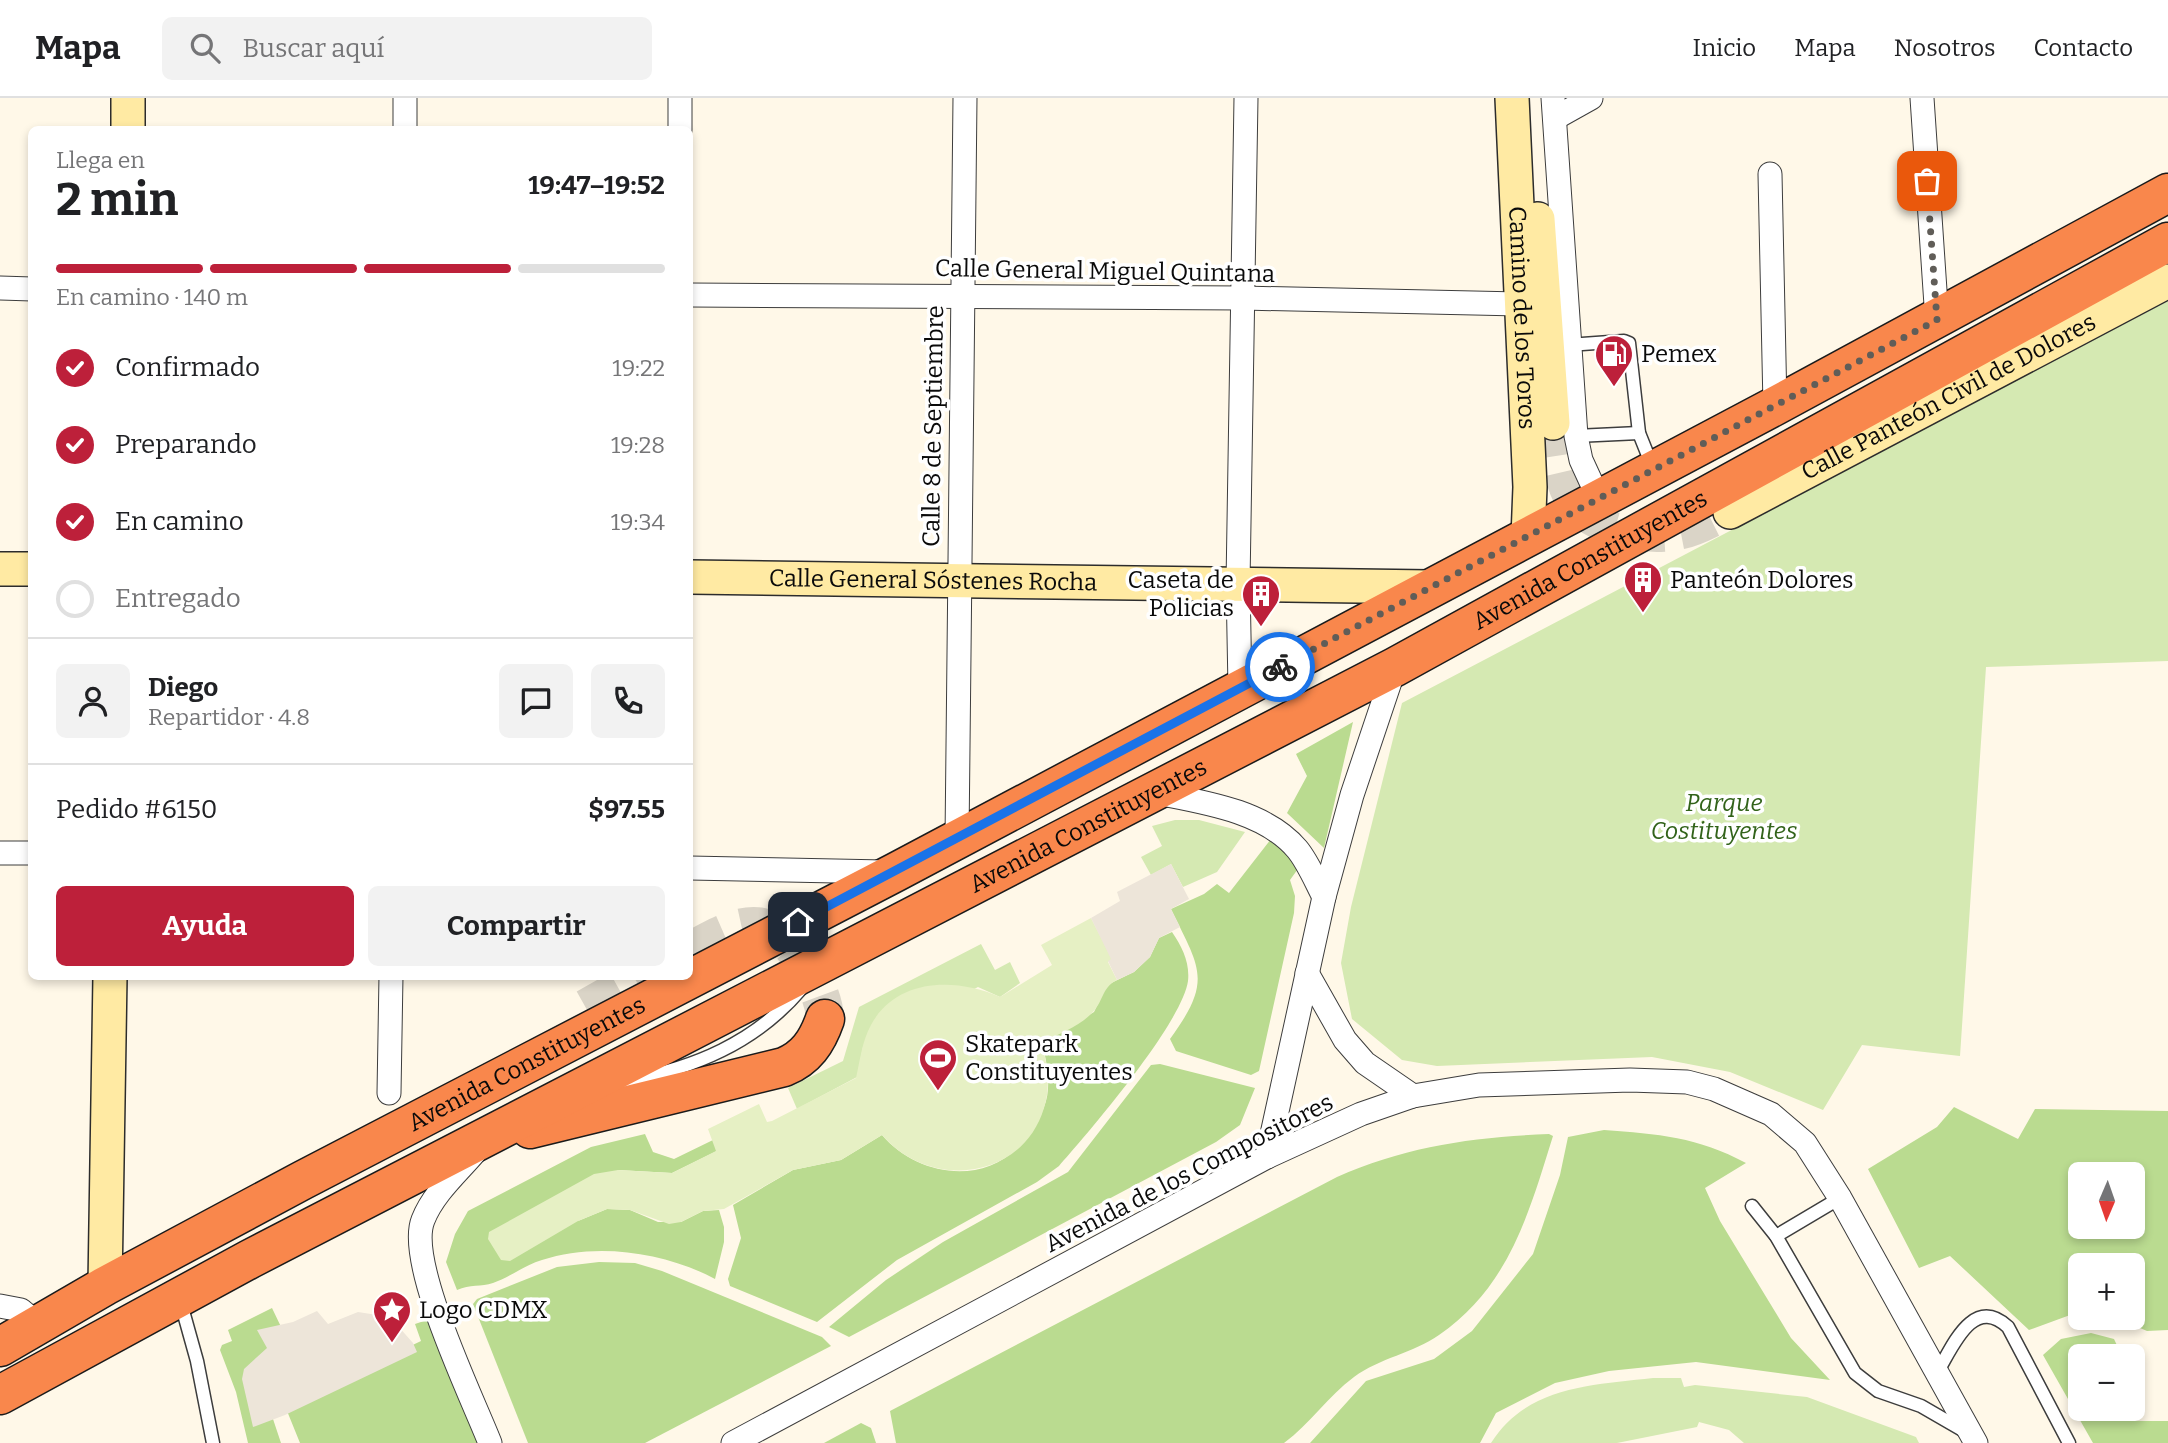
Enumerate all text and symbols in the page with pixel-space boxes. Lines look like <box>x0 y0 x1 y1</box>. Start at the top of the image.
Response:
search box <box>162 17 652 80</box>
text: Mapa <box>35 28 120 68</box>
icon: search <box>186 29 224 67</box>
text: Buscar aquí <box>242 33 384 64</box>
text: Inicio <box>1692 34 1756 62</box>
text: Mapa <box>1794 34 1856 62</box>
text: Nosotros <box>1894 34 1995 62</box>
text: Contacto <box>2033 34 2133 62</box>
text: Llega en <box>56 146 145 174</box>
pin <box>1897 151 1957 211</box>
icon: bag <box>1908 162 1946 200</box>
text: 19:47–19:52 <box>528 170 665 201</box>
text: 2 min <box>56 172 178 227</box>
street label: Camino de los Toros <box>1503 206 1541 430</box>
street label: Calle General Miguel Quintana <box>935 254 1275 288</box>
text: En camino · 140 m <box>56 283 248 311</box>
street label: Calle 8 de Septiembre <box>917 305 949 547</box>
street label: Calle Panteón Civil de Dolores <box>1797 308 2100 486</box>
fuel station icon: Pemex <box>1593 333 1635 388</box>
place label: Pemex <box>1641 340 1717 368</box>
icon: check <box>56 349 94 387</box>
text: Confirmado <box>115 352 260 383</box>
text: 19:22 <box>612 354 665 382</box>
icon: check <box>56 426 94 464</box>
text: Preparando <box>115 429 257 460</box>
text: 19:28 <box>611 431 665 459</box>
street label: Avenida Constituyentes <box>1468 484 1712 636</box>
icon: check <box>56 503 94 541</box>
text: En camino <box>115 506 244 537</box>
text: 19:34 <box>611 508 665 536</box>
building icon: Panteón Dolores <box>1622 559 1664 614</box>
street label: Calle General Sóstenes Rocha <box>769 564 1097 597</box>
place label: Caseta de Policias <box>1128 566 1234 622</box>
place label: Panteón Dolores <box>1670 566 1854 594</box>
building icon: Caseta de Policias <box>1240 573 1282 628</box>
text: Entregado <box>115 583 241 614</box>
courier <box>1245 632 1315 702</box>
icon: bike <box>1261 648 1299 686</box>
button: person <box>56 664 130 738</box>
button: chat <box>499 664 573 738</box>
button: phone <box>591 664 665 738</box>
text: Diego <box>148 672 218 703</box>
text: Repartidor · 4.8 <box>148 703 310 731</box>
street label: Avenida Constituyentes <box>965 753 1211 899</box>
park label: Parque Costituyentes <box>1651 789 1797 845</box>
text: Pedido #6150 <box>56 794 217 825</box>
text: $97.55 <box>588 794 665 825</box>
button: Ayuda <box>56 886 354 966</box>
button: Compartir <box>368 886 665 966</box>
pin <box>768 892 828 952</box>
icon: home <box>779 903 817 941</box>
street label: Avenida Constituyentes <box>403 991 650 1137</box>
place label: Skatepark Constituyentes <box>965 1030 1133 1086</box>
sports icon: Skatepark Constituyentes <box>917 1037 959 1092</box>
street label: Avenida de los Compositores <box>1040 1088 1338 1258</box>
north arrow <box>2068 1162 2146 1239</box>
map controls <box>2068 1162 2145 1421</box>
button: + <box>2068 1253 2145 1330</box>
place icon: Logo CDMX <box>371 1289 413 1344</box>
place label: Logo CDMX <box>419 1296 548 1324</box>
button: − <box>2068 1344 2145 1421</box>

